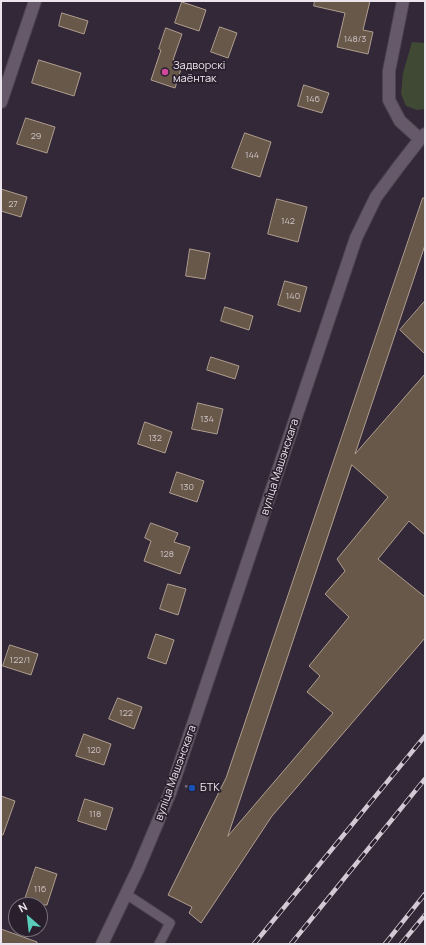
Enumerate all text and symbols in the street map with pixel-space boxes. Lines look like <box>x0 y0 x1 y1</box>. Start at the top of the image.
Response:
house number: 148/3 <box>344 34 366 44</box>
place label: Задворскі маёнтак <box>173 59 225 85</box>
marker: Задворскі маёнтак <box>160 67 170 77</box>
house number: 146 <box>306 94 320 104</box>
house number: 29 <box>31 131 41 141</box>
house number: 144 <box>245 150 259 160</box>
house number: 27 <box>8 199 18 209</box>
house number: 142 <box>281 216 295 226</box>
house number: 140 <box>286 291 300 301</box>
house number: 134 <box>200 414 214 424</box>
street label: вуліца Машэнскага <box>258 417 302 517</box>
house number: 132 <box>148 433 162 443</box>
house number: 130 <box>180 482 194 492</box>
house number: 128 <box>160 549 174 559</box>
house number: 122/1 <box>10 655 30 665</box>
house number: 122 <box>119 708 133 718</box>
street label: вуліца Машэнскага <box>153 724 199 822</box>
house number: 120 <box>87 745 101 755</box>
place label: БТК <box>200 781 220 795</box>
marker: БТК <box>187 783 197 793</box>
house number: 118 <box>89 809 101 819</box>
house number: 116 <box>34 884 46 894</box>
north arrow <box>8 897 48 937</box>
text: N <box>16 898 30 915</box>

